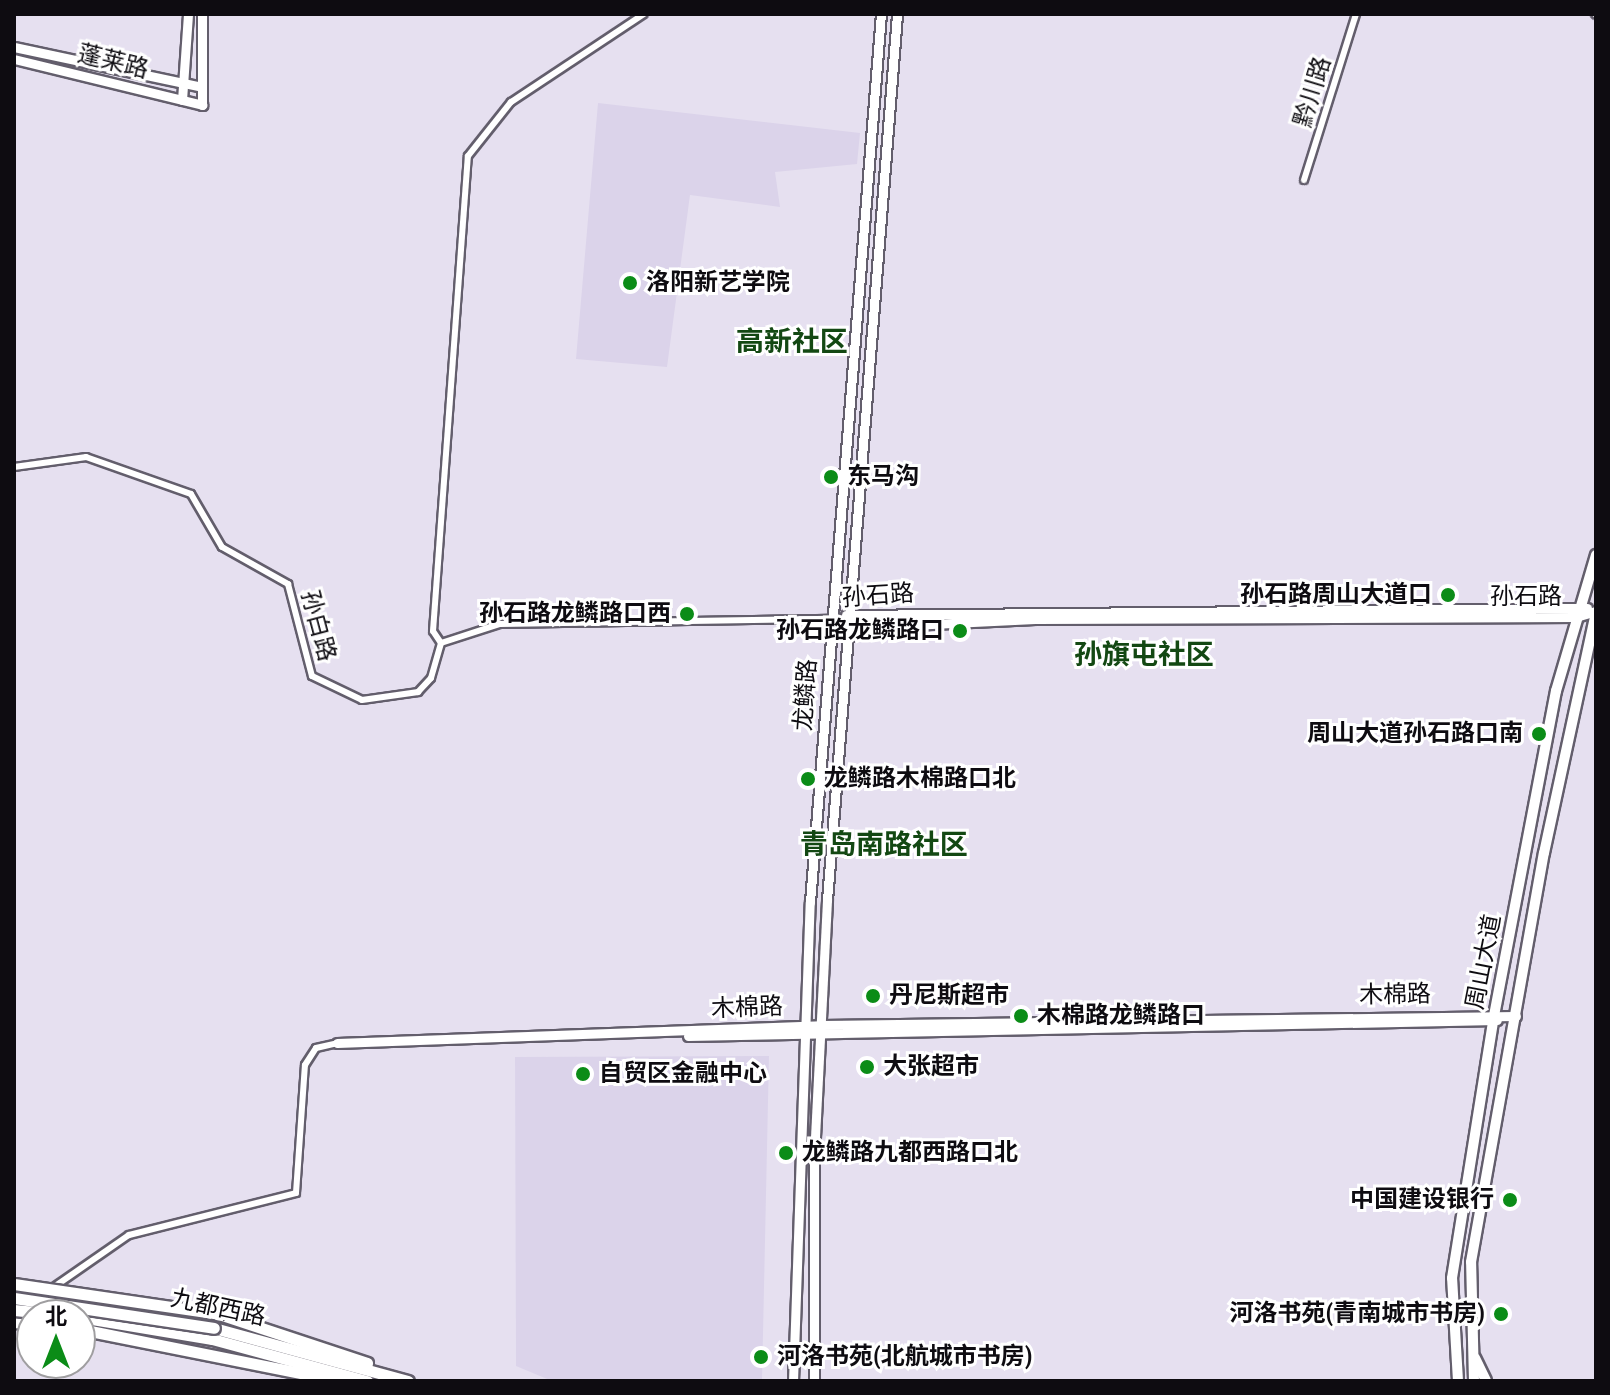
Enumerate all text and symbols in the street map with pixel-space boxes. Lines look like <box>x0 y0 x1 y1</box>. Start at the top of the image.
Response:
street label: 蓬莱路 <box>75 39 151 85</box>
street label: 黔川路 <box>1289 53 1337 131</box>
place label: 洛阳新艺学院 <box>646 269 790 297</box>
marker: 洛阳新艺学院 <box>621 274 639 292</box>
district label: 高新社区 <box>736 325 848 359</box>
place label: 东马沟 <box>847 463 919 491</box>
marker: 东马沟 <box>822 468 840 486</box>
street label: 孙石路 <box>841 579 915 613</box>
place label: 孙石路周山大道口 <box>1240 581 1432 609</box>
street label: 孙石路 <box>1490 583 1562 611</box>
marker: 孙石路周山大道口 <box>1439 586 1457 604</box>
street label: 孙白路 <box>295 587 341 665</box>
place label: 孙石路龙鳞路口西 <box>479 600 671 628</box>
marker: 孙石路龙鳞路口西 <box>678 605 696 623</box>
place label: 孙石路龙鳞路口 <box>776 617 944 645</box>
marker: 孙石路龙鳞路口 <box>951 622 969 640</box>
district label: 孙旗屯社区 <box>1074 638 1214 672</box>
street label: 龙鳞路 <box>789 658 823 732</box>
place label: 周山大道孙石路口南 <box>1307 720 1523 748</box>
marker: 周山大道孙石路口南 <box>1530 725 1548 743</box>
place label: 龙鳞路木棉路口北 <box>824 765 1016 793</box>
marker: 龙鳞路木棉路口北 <box>799 770 817 788</box>
district label: 青岛南路社区 <box>800 828 968 862</box>
street label: 周山大道 <box>1461 912 1507 1012</box>
street label: 木棉路 <box>1359 980 1431 1010</box>
place label: 丹尼斯超市 <box>889 982 1009 1010</box>
marker: 丹尼斯超市 <box>864 987 882 1005</box>
street label: 木棉路 <box>711 992 783 1024</box>
place label: 木棉路龙鳞路口 <box>1037 1002 1205 1030</box>
marker: 木棉路龙鳞路口 <box>1012 1007 1030 1025</box>
place label: 大张超市 <box>883 1053 979 1081</box>
marker: 大张超市 <box>858 1058 876 1076</box>
place label: 自贸区金融中心 <box>599 1060 767 1088</box>
marker: 自贸区金融中心 <box>574 1065 592 1083</box>
place label: 龙鳞路九都西路口北 <box>802 1139 1018 1167</box>
marker: 龙鳞路九都西路口北 <box>777 1144 795 1162</box>
place label: 中国建设银行 <box>1350 1186 1494 1214</box>
marker: 中国建设银行 <box>1501 1191 1519 1209</box>
street label: 九都西路 <box>168 1284 268 1332</box>
north arrow <box>16 1299 96 1379</box>
place label: 河洛书苑(青南城市书房) <box>1229 1300 1485 1328</box>
text: 北 <box>45 1304 67 1329</box>
marker: 河洛书苑(青南城市书房) <box>1492 1305 1510 1323</box>
place label: 河洛书苑(北航城市书房) <box>777 1343 1033 1371</box>
marker: 河洛书苑(北航城市书房) <box>752 1348 770 1366</box>

